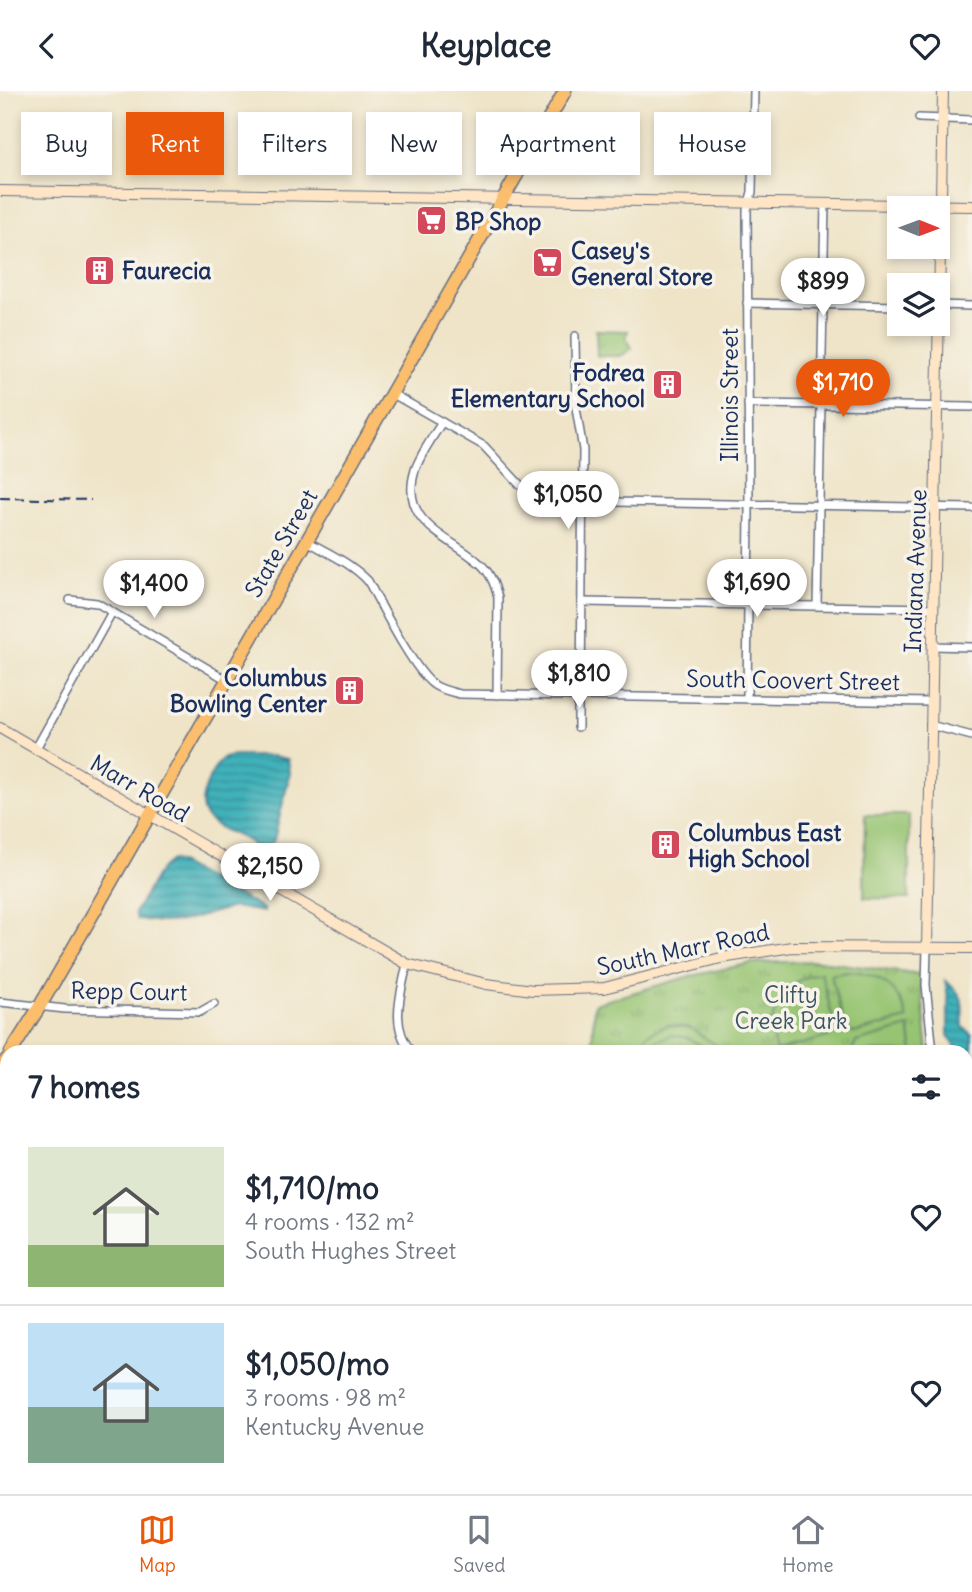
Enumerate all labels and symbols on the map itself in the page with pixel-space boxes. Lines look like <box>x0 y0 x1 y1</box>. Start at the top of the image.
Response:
north arrow <box>887 196 950 259</box>
supermarket icon: BP Shop <box>415 204 449 238</box>
place label: BP Shop <box>455 207 541 236</box>
place label: Casey's General Store <box>571 236 713 291</box>
supermarket icon: Casey's General Store <box>531 246 565 280</box>
building icon: Faurecia <box>82 253 116 287</box>
place label: Faurecia <box>122 256 211 285</box>
pin: $899 <box>782 259 864 318</box>
street label: Illinois Street <box>715 328 744 462</box>
place label: Fodrea Elementary School <box>451 358 645 413</box>
pin: $1,710 <box>786 359 900 419</box>
building icon: Fodrea Elementary School <box>651 368 685 402</box>
pin: $1,050 <box>511 471 625 531</box>
street label: State Street <box>238 484 324 602</box>
street label: Indiana Avenue <box>898 489 932 653</box>
pin: $1,690 <box>700 559 814 619</box>
pin: $1,400 <box>97 561 211 620</box>
pin: $1,810 <box>522 651 636 710</box>
place label: Columbus Bowling Center <box>170 663 328 718</box>
street label: South Coovert Street <box>686 664 900 696</box>
building icon: Columbus Bowling Center <box>333 673 367 707</box>
street label: Marr Road <box>85 748 195 828</box>
place label: Columbus East High School <box>688 818 841 873</box>
building icon: Columbus East High School <box>648 828 682 862</box>
pin: $2,150 <box>213 843 327 903</box>
street label: South Marr Road <box>594 917 772 981</box>
street label: Repp Court <box>70 975 188 1007</box>
park label: Clifty Creek Park <box>734 980 848 1035</box>

